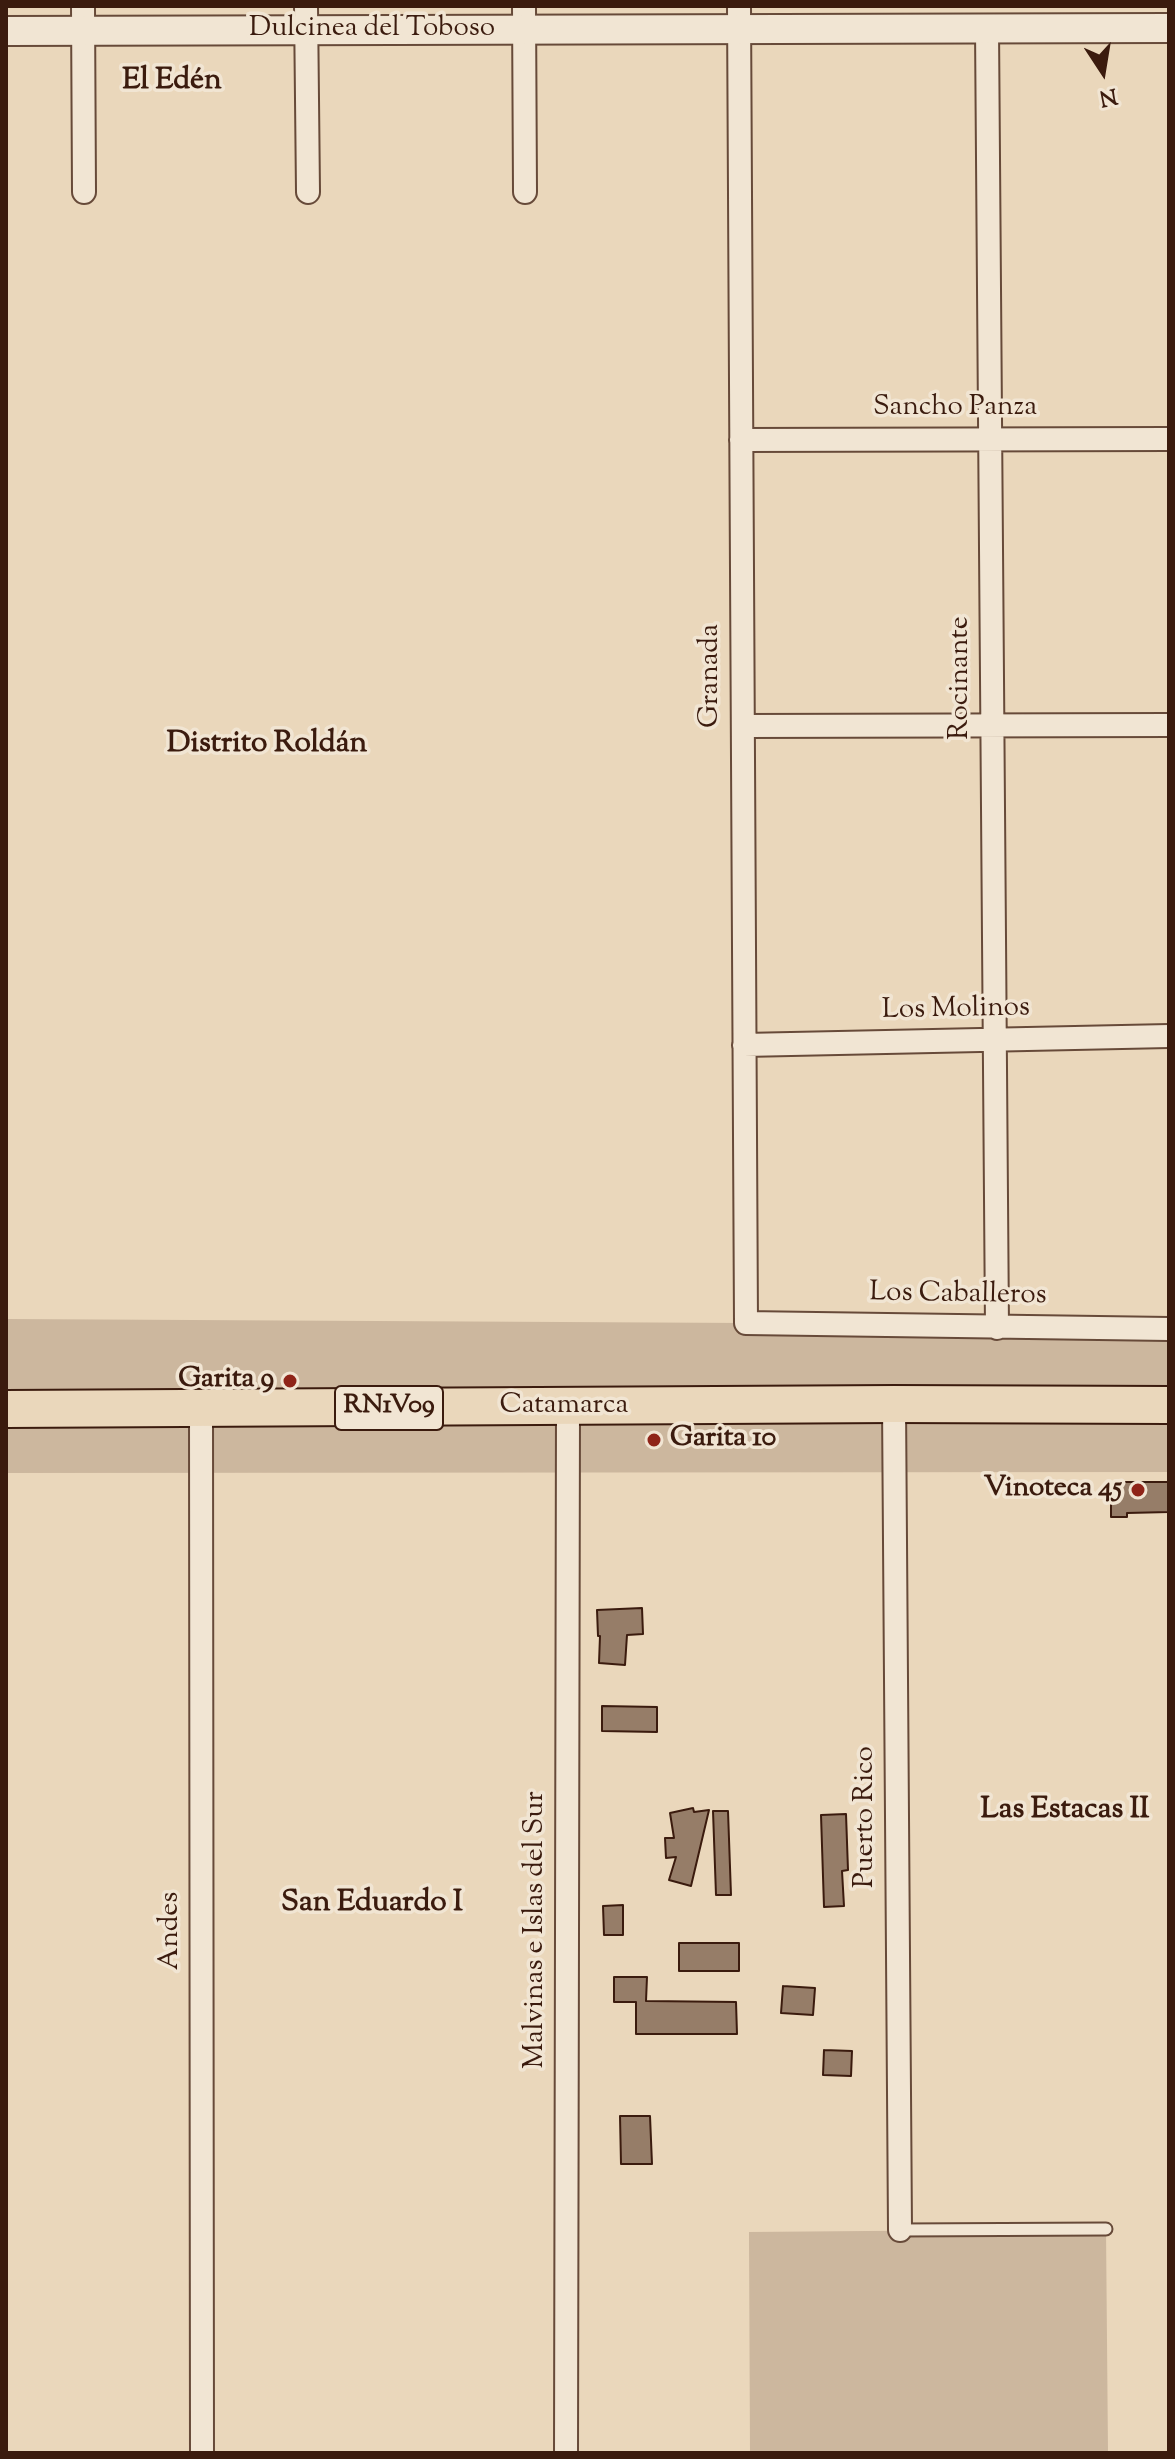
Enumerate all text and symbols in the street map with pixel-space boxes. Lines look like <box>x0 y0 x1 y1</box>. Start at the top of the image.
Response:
street label: Dulcinea del Toboso <box>249 13 495 47</box>
north arrow <box>1063 32 1143 112</box>
district label: El Edén <box>122 65 222 101</box>
text: N <box>1096 78 1120 113</box>
street label: Sancho Panza <box>873 392 1037 426</box>
street label: Rocinante <box>945 616 979 740</box>
street label: Granada <box>695 624 729 728</box>
district label: Distrito Roldán <box>167 728 367 764</box>
street label: Los Molinos <box>882 993 1030 1029</box>
street label: Los Caballeros <box>869 1278 1047 1314</box>
place label: Garita 9 <box>178 1364 274 1398</box>
marker: Garita 9 <box>281 1372 299 1390</box>
road number: RN1V09 <box>335 1386 443 1430</box>
street label: Catamarca <box>499 1390 629 1424</box>
place label: Garita 10 <box>670 1423 776 1457</box>
marker: Garita 10 <box>645 1431 663 1449</box>
place label: Vinoteca 45 <box>984 1473 1122 1507</box>
marker: Vinoteca 45 <box>1129 1481 1147 1499</box>
street label: Puerto Rico <box>850 1746 884 1888</box>
street label: Malvinas e Islas del Sur <box>520 1791 554 2069</box>
district label: Las Estacas II <box>981 1794 1149 1830</box>
district label: San Eduardo I <box>281 1887 463 1923</box>
street label: Andes <box>155 1892 189 1970</box>

